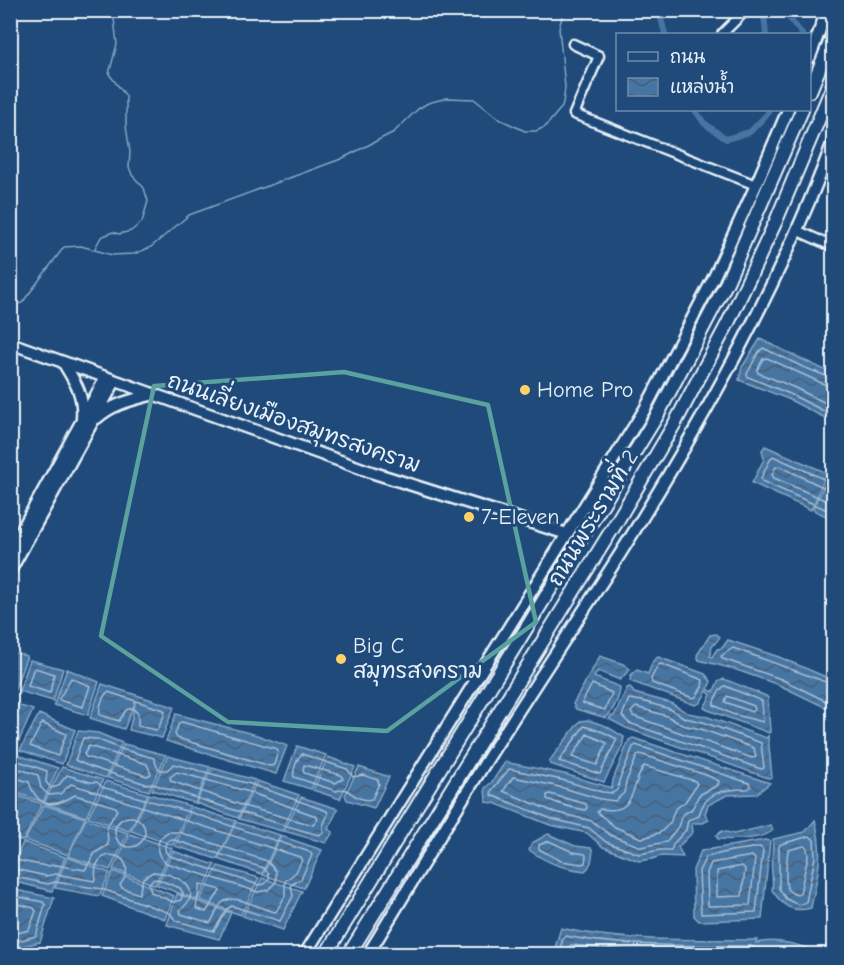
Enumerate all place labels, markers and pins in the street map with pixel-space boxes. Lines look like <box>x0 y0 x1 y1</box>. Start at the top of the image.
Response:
place label: Home Pro <box>537 377 633 403</box>
marker: Home Pro <box>518 383 532 397</box>
place label: 7-Eleven <box>481 504 560 530</box>
marker: 7-Eleven <box>462 510 476 524</box>
place label: Big C สมุทรสงคราม <box>353 633 483 687</box>
marker: Big C สมุทรสงคราม <box>334 652 348 666</box>

